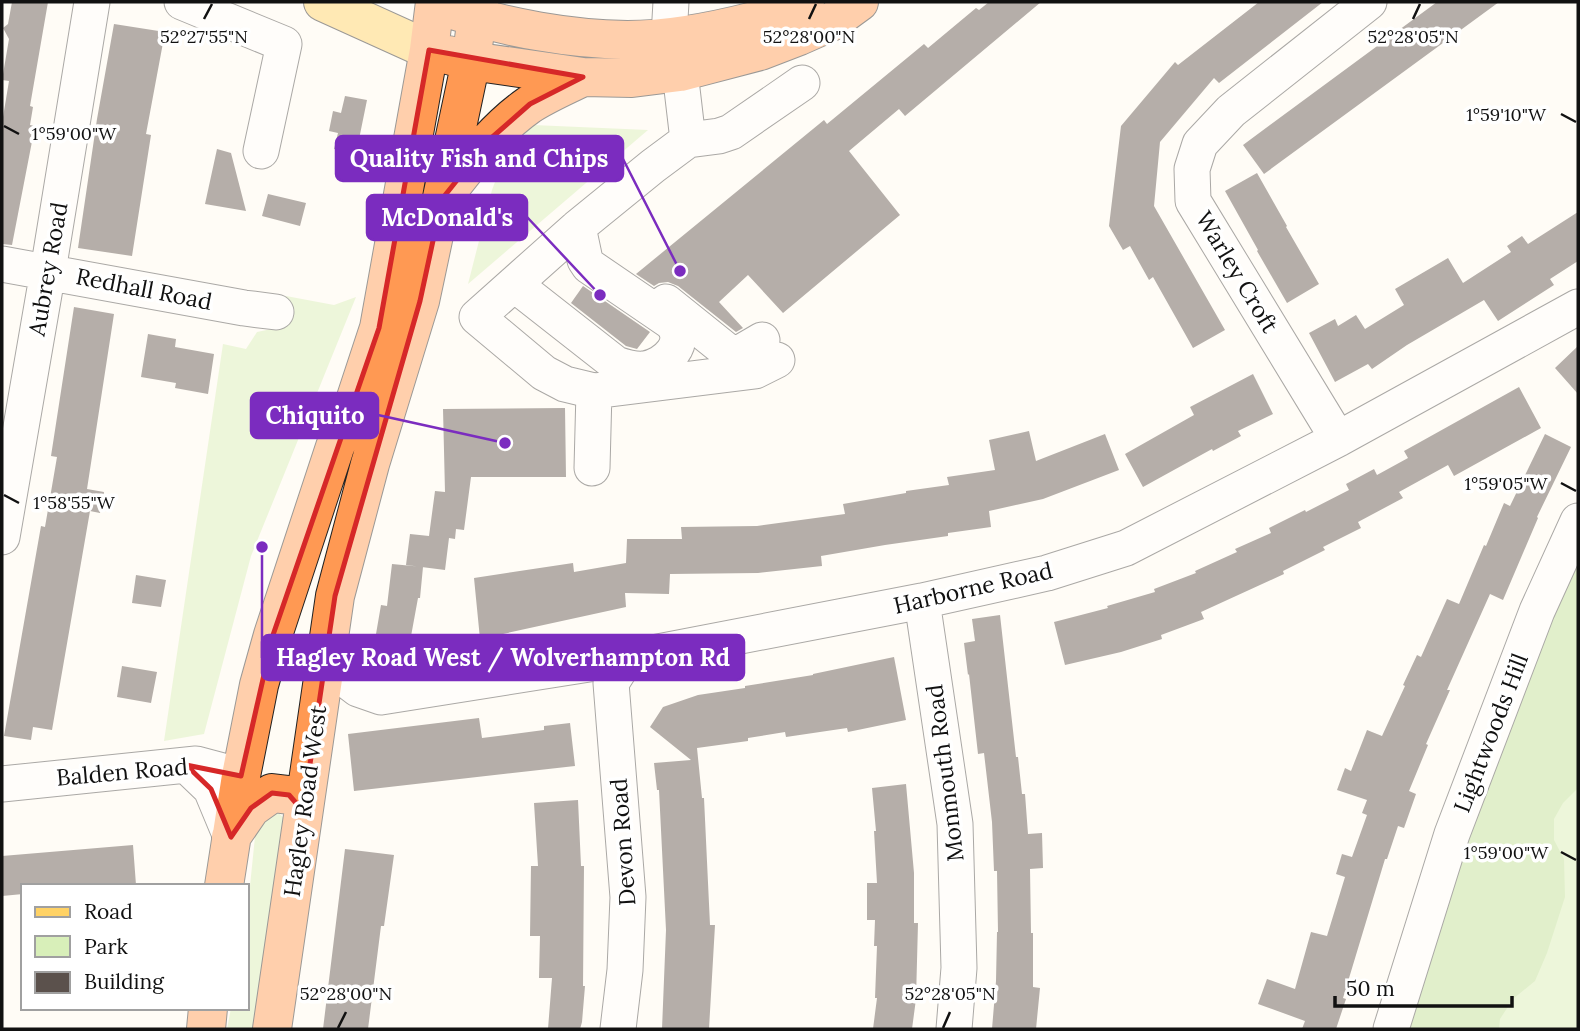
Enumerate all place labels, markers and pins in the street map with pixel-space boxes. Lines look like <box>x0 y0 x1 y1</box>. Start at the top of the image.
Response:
callout: Quality Fish and Chips <box>336 136 623 181</box>
callout: McDonald's <box>367 195 527 240</box>
callout: Chiquito <box>251 393 378 438</box>
callout: Hagley Road West / Wolverhampton Rd <box>262 635 744 680</box>

